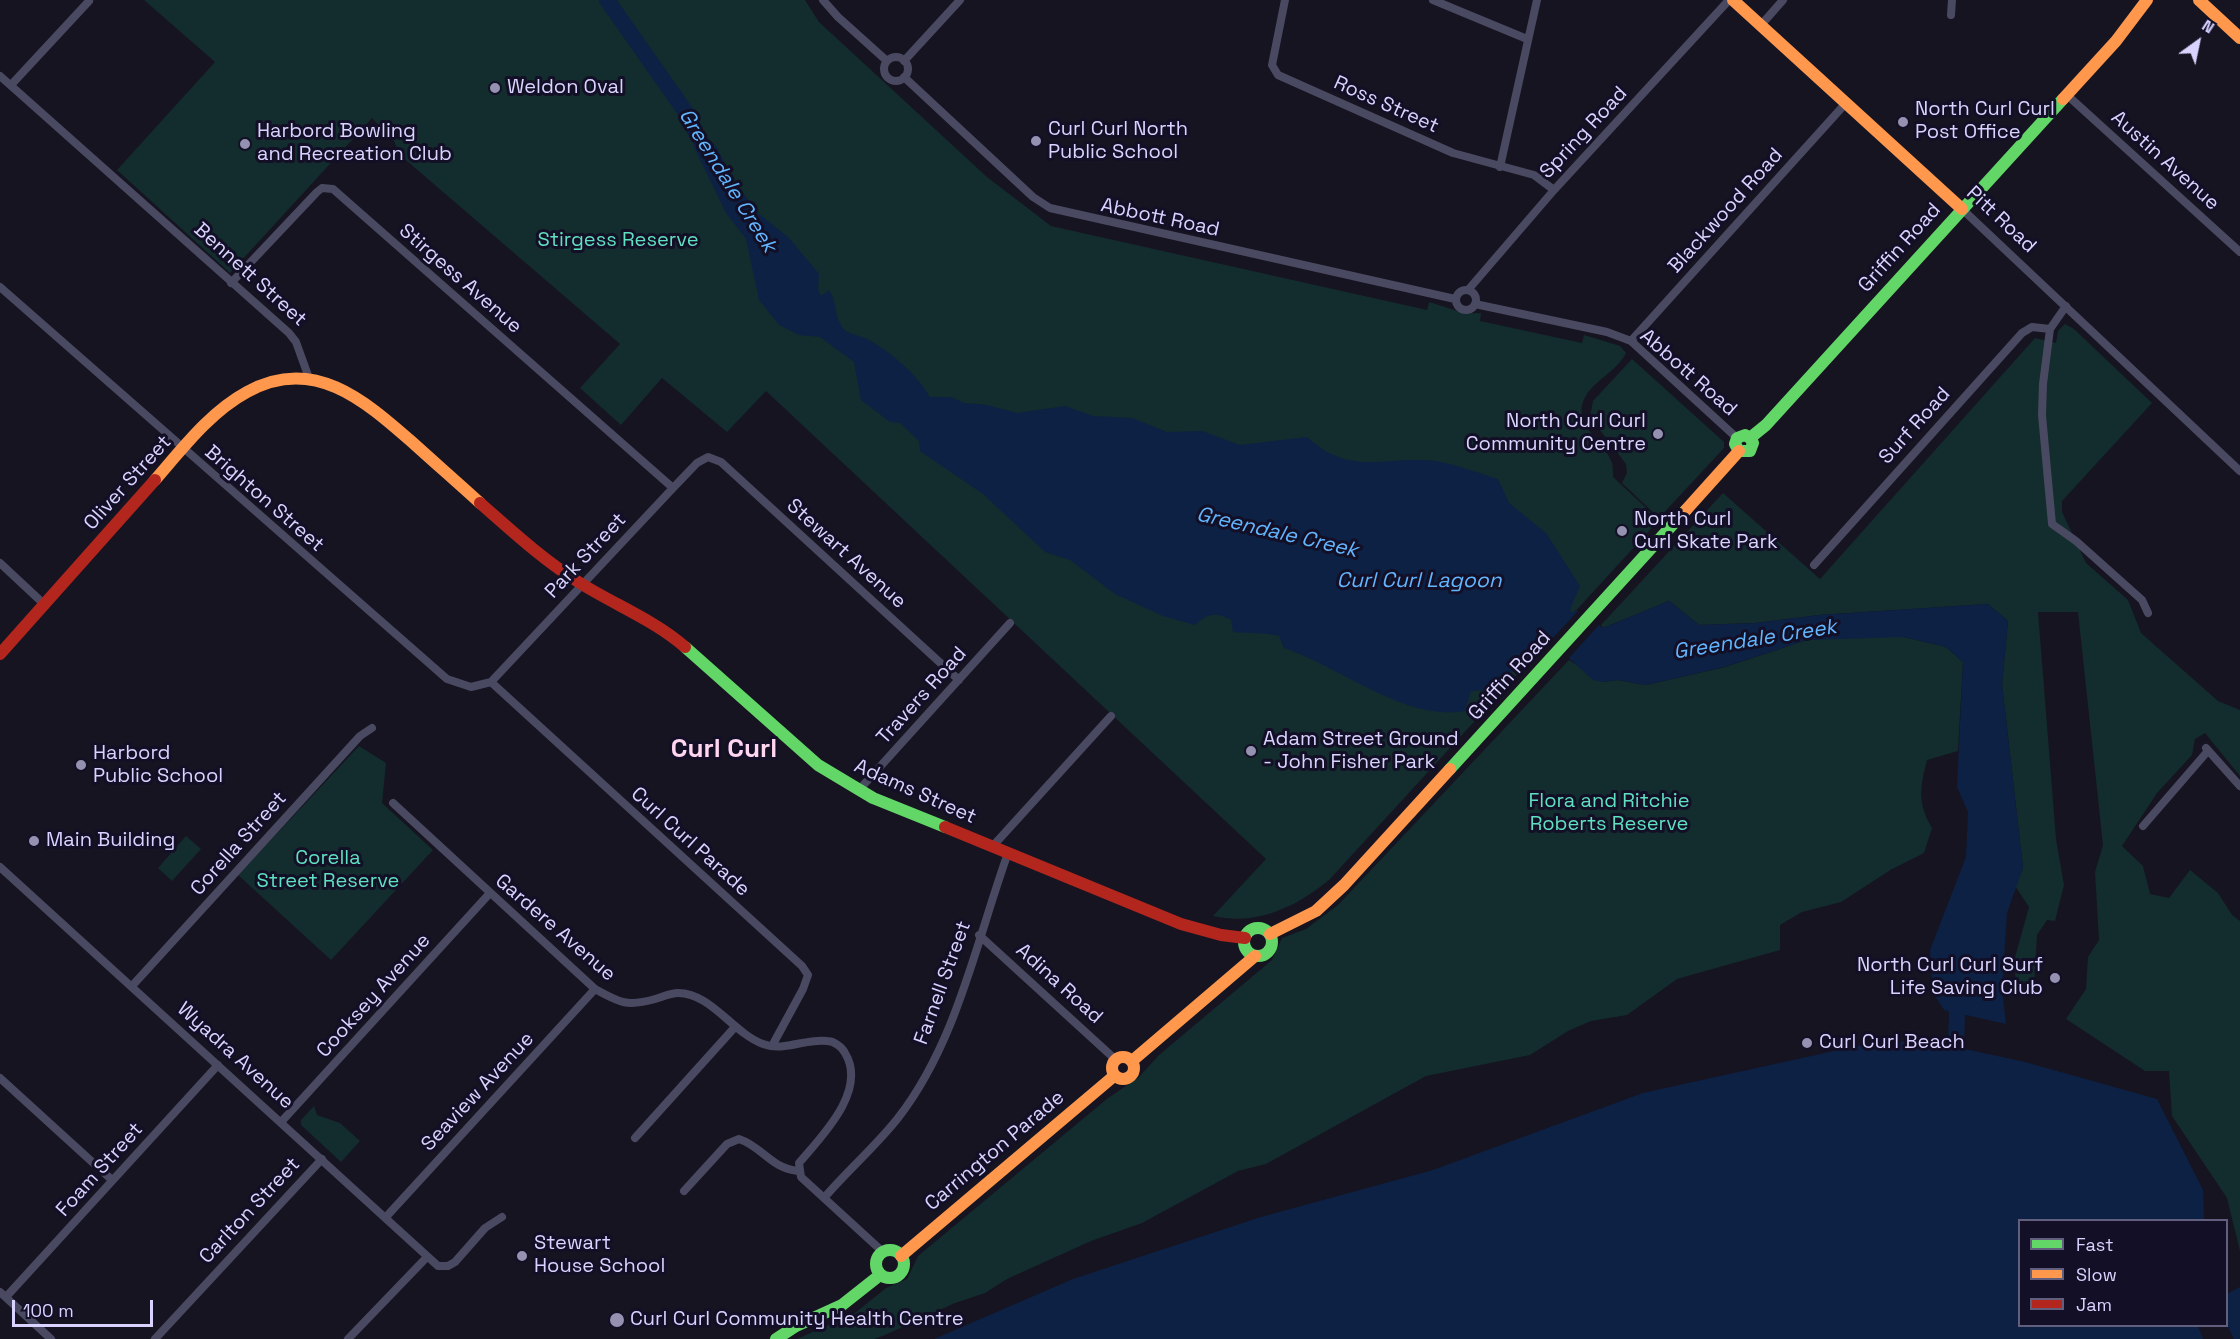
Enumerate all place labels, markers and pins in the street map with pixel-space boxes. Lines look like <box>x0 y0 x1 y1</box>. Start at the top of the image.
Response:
place label: Weldon Oval <box>507 76 624 100</box>
marker: Weldon Oval <box>488 81 502 95</box>
place label: North Curl Curl Post Office <box>1915 98 2055 145</box>
marker: North Curl Curl Post Office <box>1896 115 1910 129</box>
place label: Curl Curl North Public School <box>1048 118 1188 165</box>
place label: Harbord Bowling and Recreation Club <box>257 120 452 167</box>
marker: Curl Curl North Public School <box>1029 134 1043 148</box>
marker: Harbord Bowling and Recreation Club <box>238 137 252 151</box>
place label: North Curl Curl Community Centre <box>1466 410 1646 457</box>
marker: North Curl Curl Community Centre <box>1651 427 1665 441</box>
place label: North Curl Curl Skate Park <box>1634 508 1778 555</box>
marker: North Curl Curl Skate Park <box>1615 524 1629 538</box>
place label: Adam Street Ground - John Fisher Park <box>1263 728 1459 775</box>
place label: Harbord Public School <box>93 742 223 789</box>
marker: Adam Street Ground - John Fisher Park <box>1244 744 1258 758</box>
marker: Harbord Public School <box>74 758 88 772</box>
place label: Main Building <box>46 829 175 853</box>
marker: Main Building <box>27 834 41 848</box>
place label: North Curl Curl Surf Life Saving Club <box>1857 954 2043 1001</box>
marker: North Curl Curl Surf Life Saving Club <box>2048 971 2062 985</box>
place label: Curl Curl Beach <box>1819 1031 1965 1055</box>
marker: Curl Curl Beach <box>1800 1036 1814 1050</box>
place label: Stewart House School <box>534 1232 665 1279</box>
marker: Stewart House School <box>515 1249 529 1263</box>
place label: Curl Curl Community Health Centre <box>630 1308 964 1332</box>
marker: Curl Curl Community Health Centre <box>608 1311 626 1329</box>

